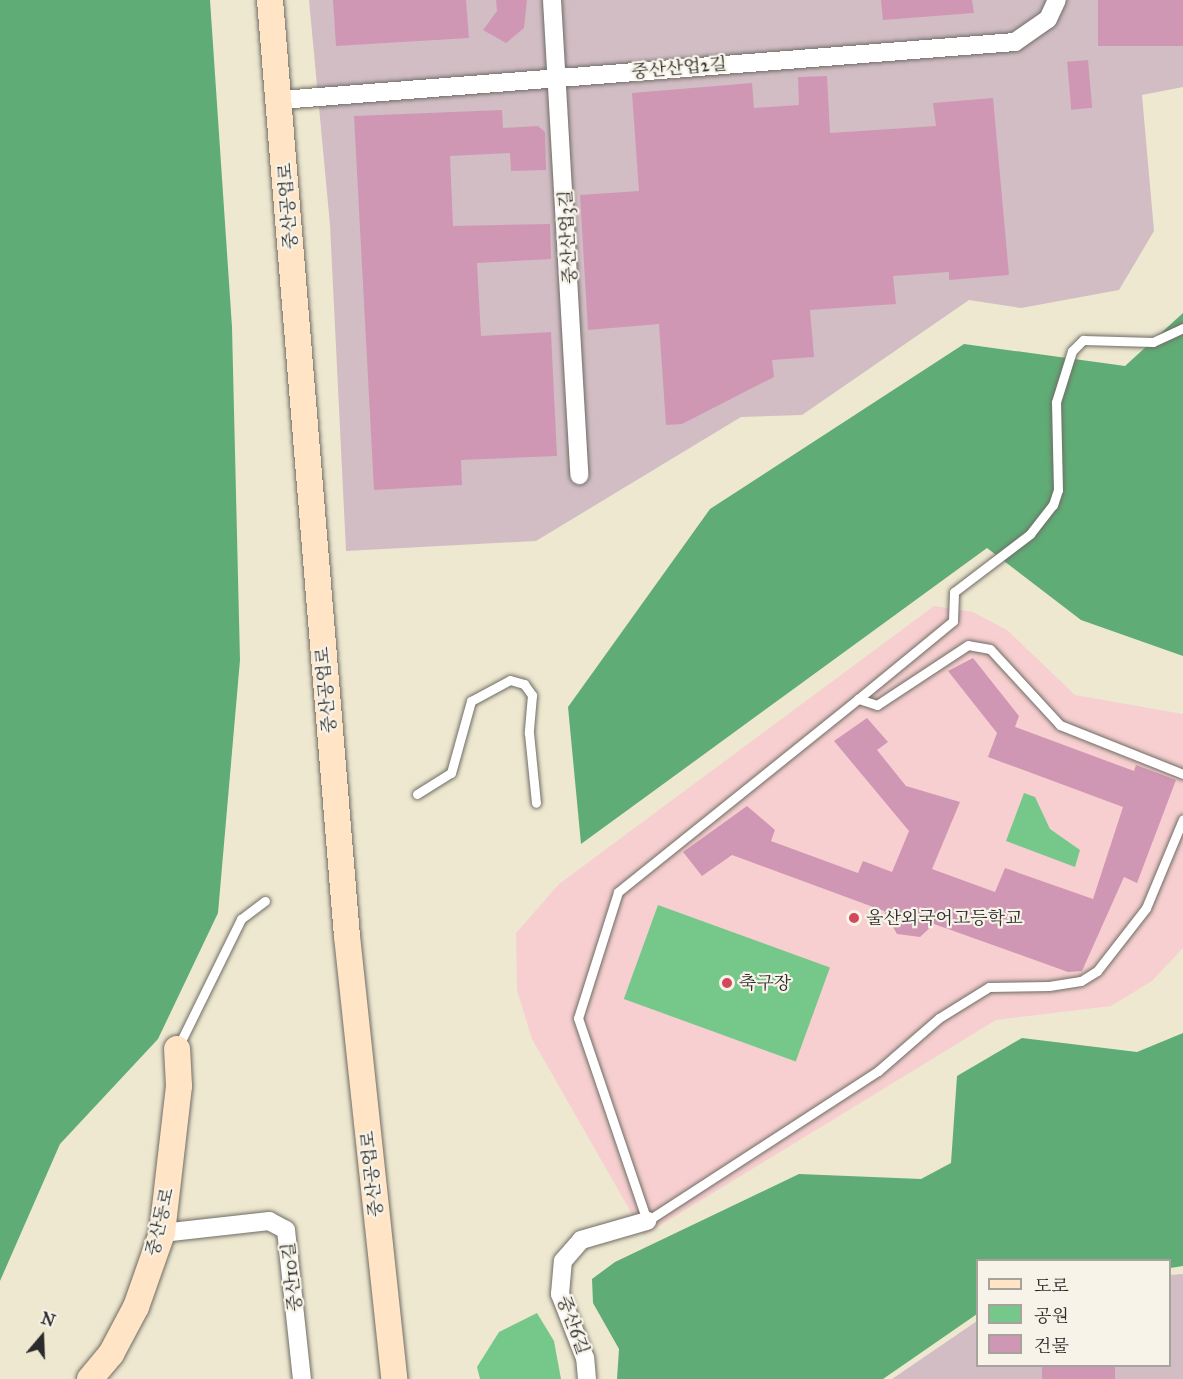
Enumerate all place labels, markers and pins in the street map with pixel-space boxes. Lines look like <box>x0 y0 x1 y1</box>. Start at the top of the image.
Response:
place label: 울산외국어고등학교 <box>866 907 1022 929</box>
marker: 울산외국어고등학교 <box>847 911 861 925</box>
place label: 축구장 <box>739 972 791 994</box>
marker: 축구장 <box>720 976 734 990</box>

